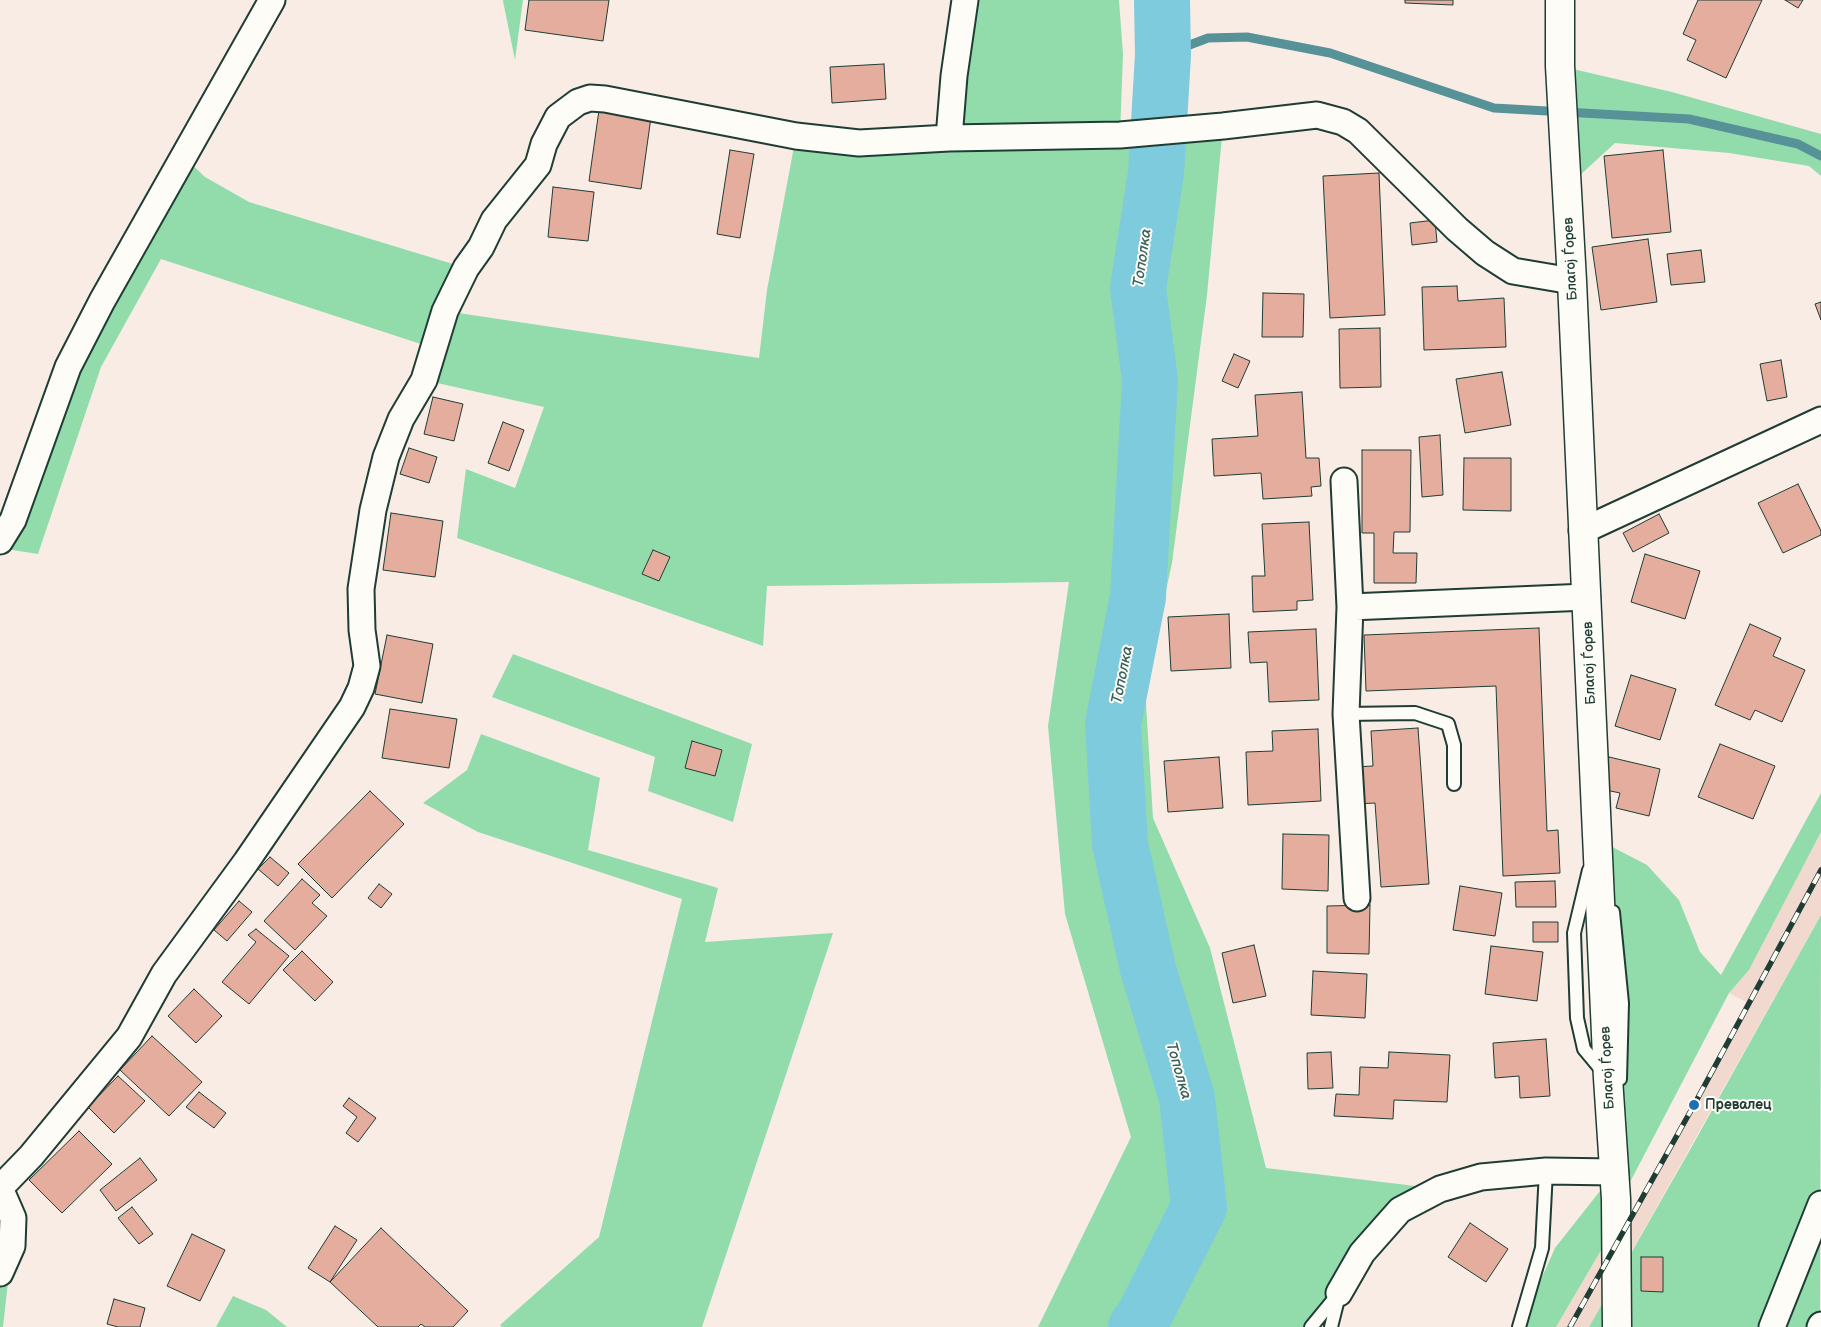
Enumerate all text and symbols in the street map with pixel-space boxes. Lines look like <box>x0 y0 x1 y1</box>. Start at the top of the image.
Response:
street label: Благој Ѓорев <box>1560 217 1582 301</box>
water label: Тополка <box>1130 228 1156 288</box>
street label: Благој Ѓорев <box>1580 621 1600 705</box>
water label: Тополка <box>1109 645 1137 705</box>
street label: Благој Ѓорев <box>1597 1026 1619 1110</box>
water label: Тополка <box>1161 1040 1195 1102</box>
place label: Превалец <box>1705 1097 1772 1113</box>
marker: Превалец <box>1687 1098 1701 1112</box>

